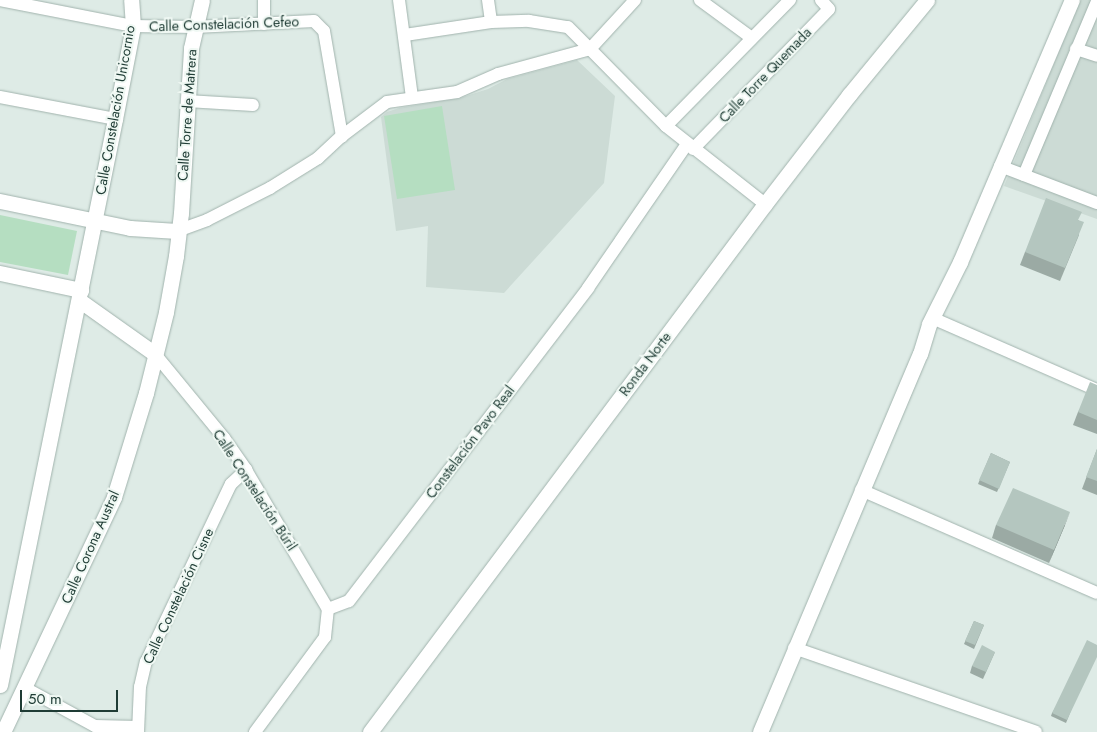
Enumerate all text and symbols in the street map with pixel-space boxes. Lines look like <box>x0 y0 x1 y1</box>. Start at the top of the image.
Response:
street label: Calle Constelación Cefeo <box>149 13 299 35</box>
street label: Calle Constelación Unicornio <box>92 24 138 196</box>
street label: Calle Torre Quemada <box>715 24 815 126</box>
street label: Calle Torre de Matrera <box>174 49 200 181</box>
street label: Ronda Norte <box>616 329 674 399</box>
street label: Constelación Pavo Real <box>422 382 518 502</box>
street label: Calle Constelación Búril <box>209 426 301 554</box>
street label: Calle Corona Austral <box>58 488 122 606</box>
street label: Calle Constelación Cisne <box>139 525 217 667</box>
scale bar <box>22 680 120 712</box>
text: 50 m <box>28 688 62 710</box>

